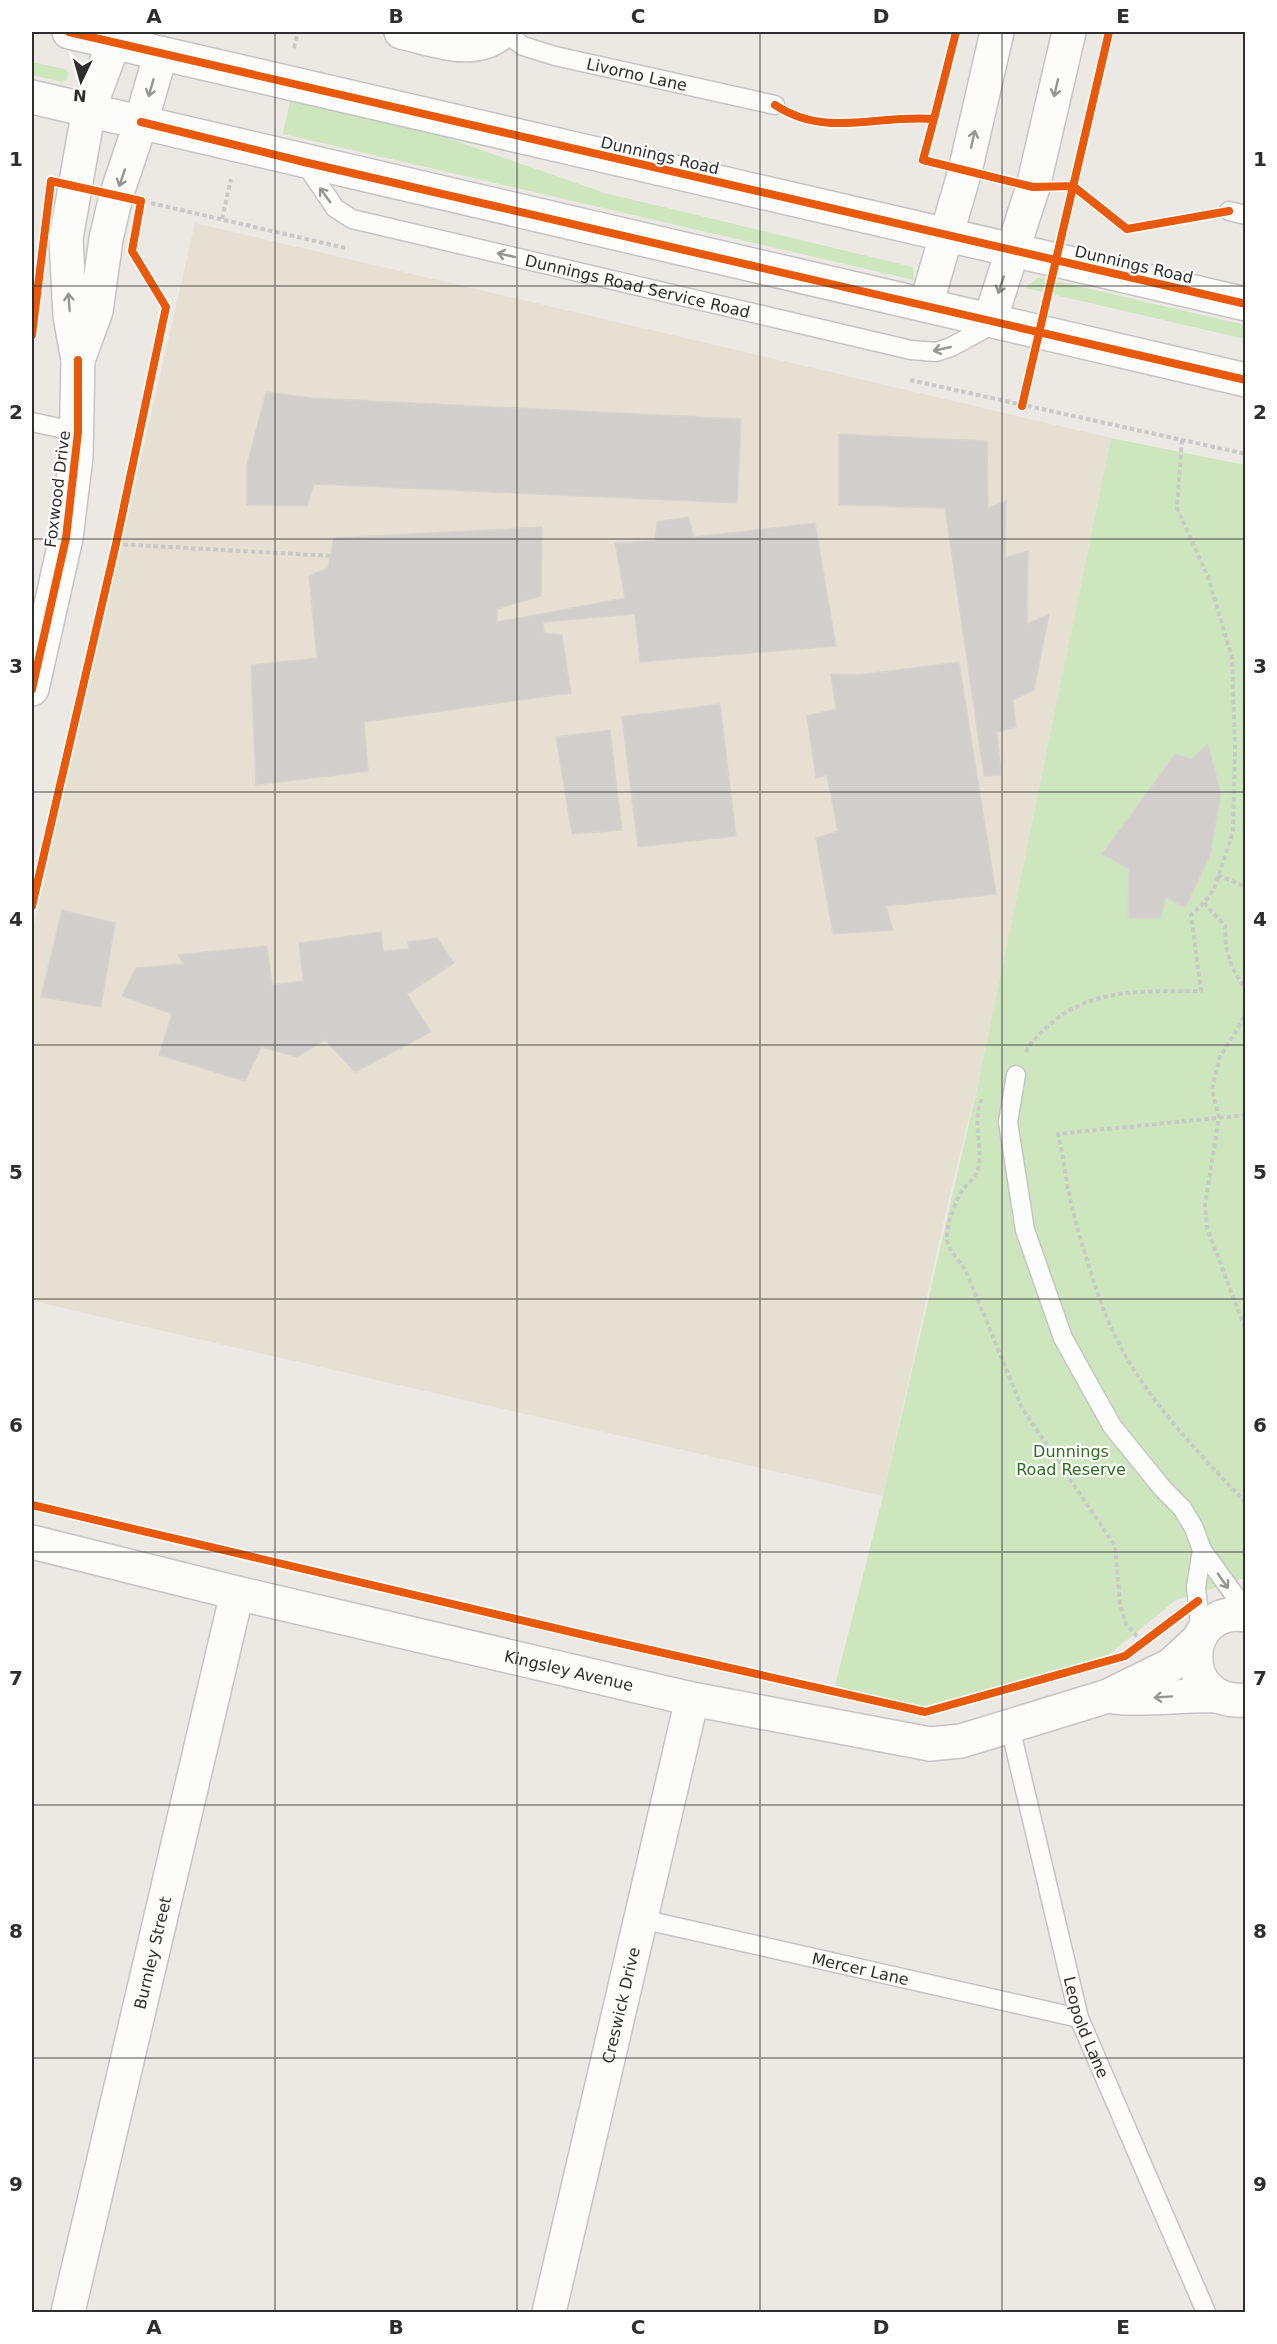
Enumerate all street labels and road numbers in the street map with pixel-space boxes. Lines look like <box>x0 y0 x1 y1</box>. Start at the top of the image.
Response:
street label: Livorno Lane <box>585 54 689 95</box>
street label: Dunnings Road <box>599 133 721 178</box>
street label: Dunnings Road <box>1073 242 1195 287</box>
street label: Dunnings Road Service Road <box>523 251 752 322</box>
street label: Foxwood Drive <box>41 429 74 549</box>
street label: Kingsley Avenue <box>502 1647 635 1695</box>
street label: Burnley Street <box>131 1895 175 2011</box>
street label: Creswick Drive <box>598 1945 644 2065</box>
street label: Mercer Lane <box>810 1949 911 1989</box>
street label: Leopold Lane <box>1059 1975 1113 2081</box>

